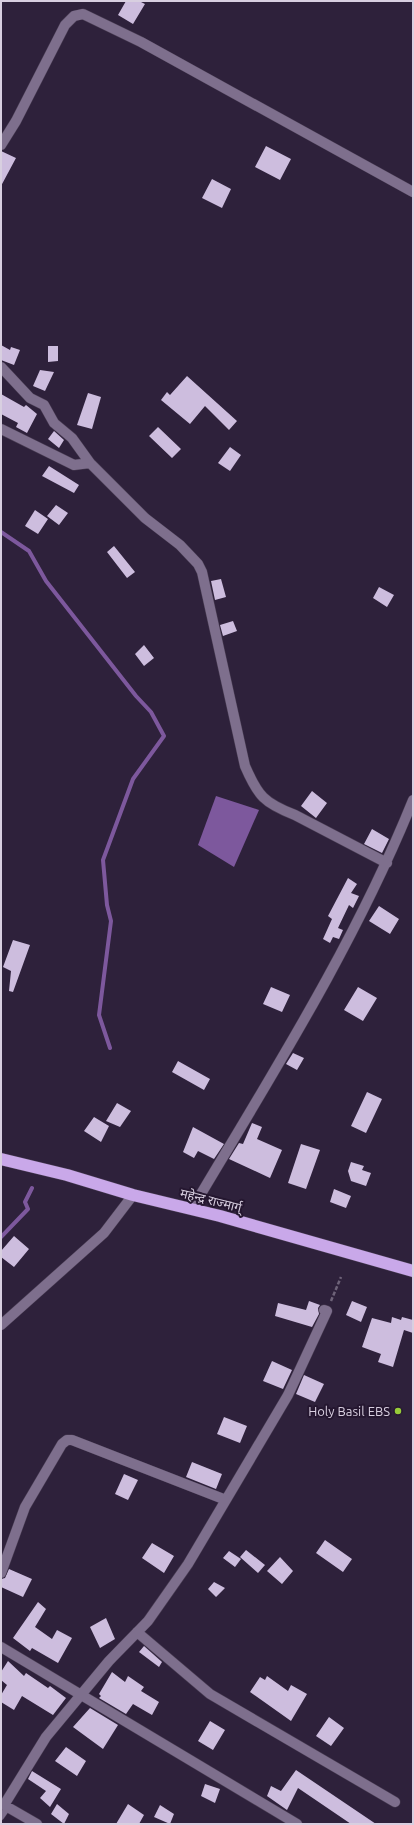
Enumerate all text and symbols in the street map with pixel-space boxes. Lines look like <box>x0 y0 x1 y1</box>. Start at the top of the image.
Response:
street label: महेन्द्र राज्मार्ग् <box>178 1186 245 1216</box>
place label: Holy Basil EBS <box>308 1404 390 1418</box>
marker: Holy Basil EBS <box>393 1406 403 1416</box>

